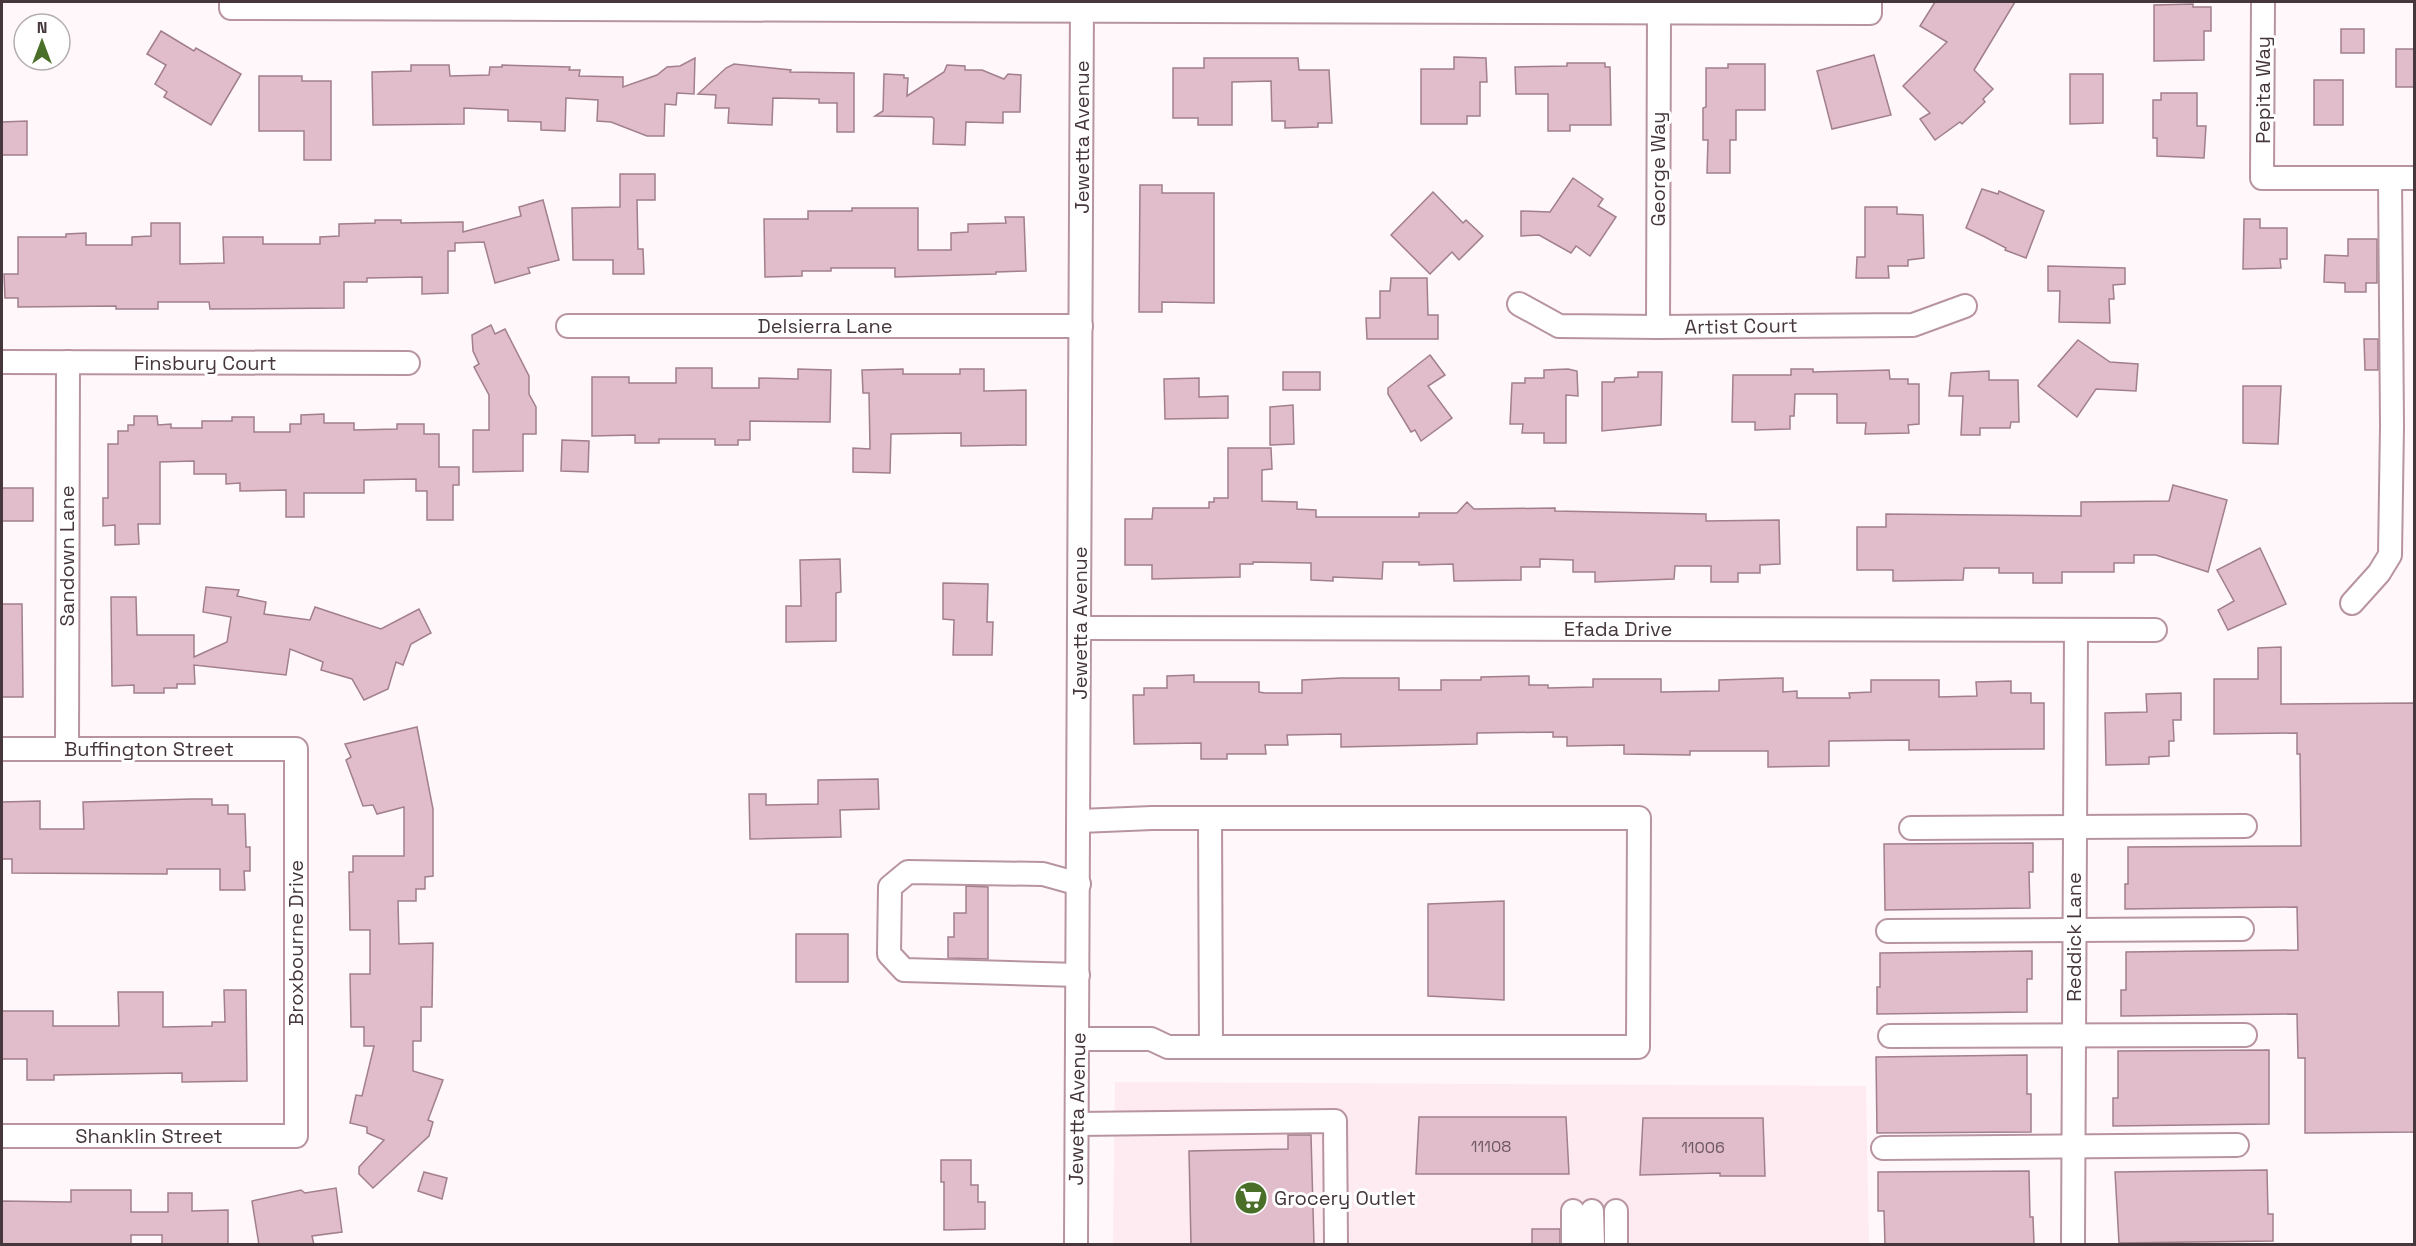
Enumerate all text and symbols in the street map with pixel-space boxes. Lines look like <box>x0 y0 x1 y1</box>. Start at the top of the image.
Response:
north arrow <box>12 12 72 72</box>
text: N <box>37 17 47 38</box>
street label: Pepita Way <box>2250 36 2276 144</box>
street label: Jewetta Avenue <box>1069 60 1095 214</box>
street label: George Way <box>1645 111 1671 227</box>
street label: Artist Court <box>1684 312 1798 340</box>
street label: Delsierra Lane <box>757 313 893 339</box>
street label: Finsbury Court <box>134 350 276 376</box>
street label: Sandown Lane <box>54 485 80 627</box>
street label: Jewetta Avenue <box>1067 546 1093 700</box>
street label: Efada Drive <box>1564 616 1672 642</box>
street label: Buffington Street <box>64 736 234 762</box>
street label: Broxbourne Drive <box>283 860 309 1026</box>
street label: Reddick Lane <box>2061 872 2087 1002</box>
street label: Jewetta Avenue <box>1063 1032 1091 1186</box>
street label: Shanklin Street <box>75 1123 223 1149</box>
house number: 11108 <box>1471 1136 1511 1157</box>
house number: 11006 <box>1681 1137 1725 1158</box>
supermarket icon: Grocery Outlet <box>1233 1180 1269 1216</box>
place label: Grocery Outlet <box>1274 1185 1416 1211</box>

